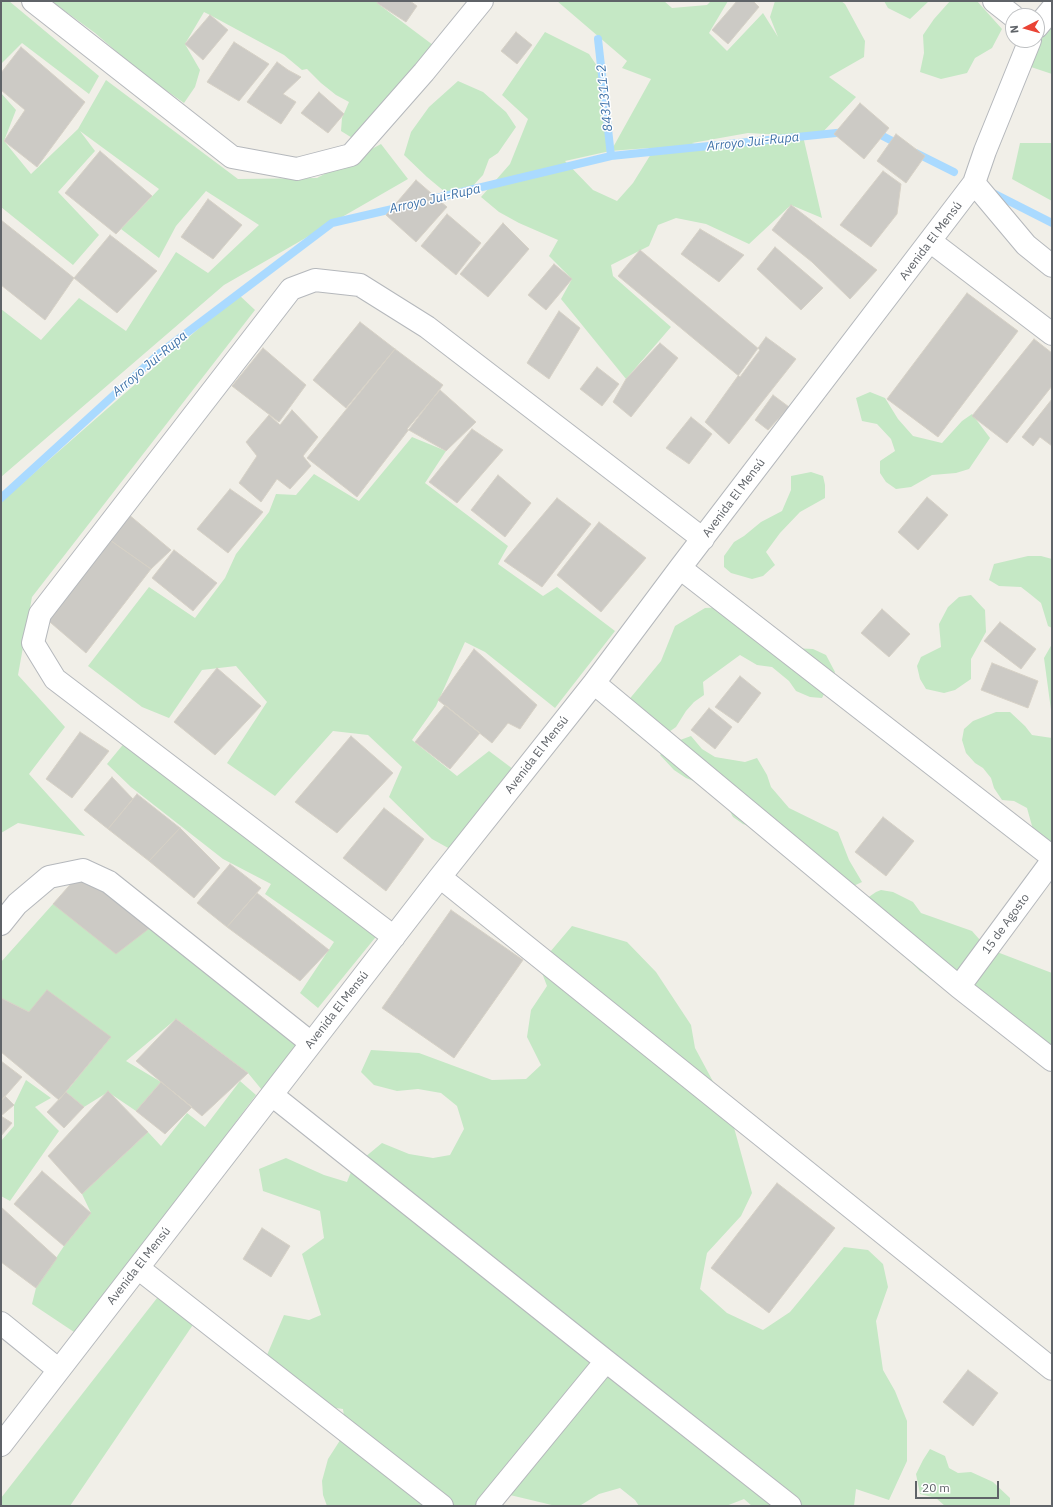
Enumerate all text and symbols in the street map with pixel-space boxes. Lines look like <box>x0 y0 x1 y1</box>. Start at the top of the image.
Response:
north arrow <box>1005 8 1045 48</box>
text: N <box>1007 24 1021 34</box>
water label: 8431311-2 <box>594 64 616 132</box>
water label: Arroyo Jui-Rupa <box>706 129 800 155</box>
water label: Arroyo Jui-Rupa <box>388 181 482 217</box>
street label: Avenida El Mensú <box>897 199 965 283</box>
water label: Arroyo Jui-Rupa <box>109 328 191 400</box>
street label: Avenida El Mensú <box>700 456 768 540</box>
street label: Avenida El Mensú <box>502 713 572 797</box>
street label: 15 de Agosto <box>979 891 1033 957</box>
street label: Avenida El Mensú <box>302 968 372 1052</box>
street label: Avenida El Mensú <box>104 1224 174 1308</box>
scale bar <box>917 1473 1001 1499</box>
text: 20 m <box>922 1480 950 1495</box>

